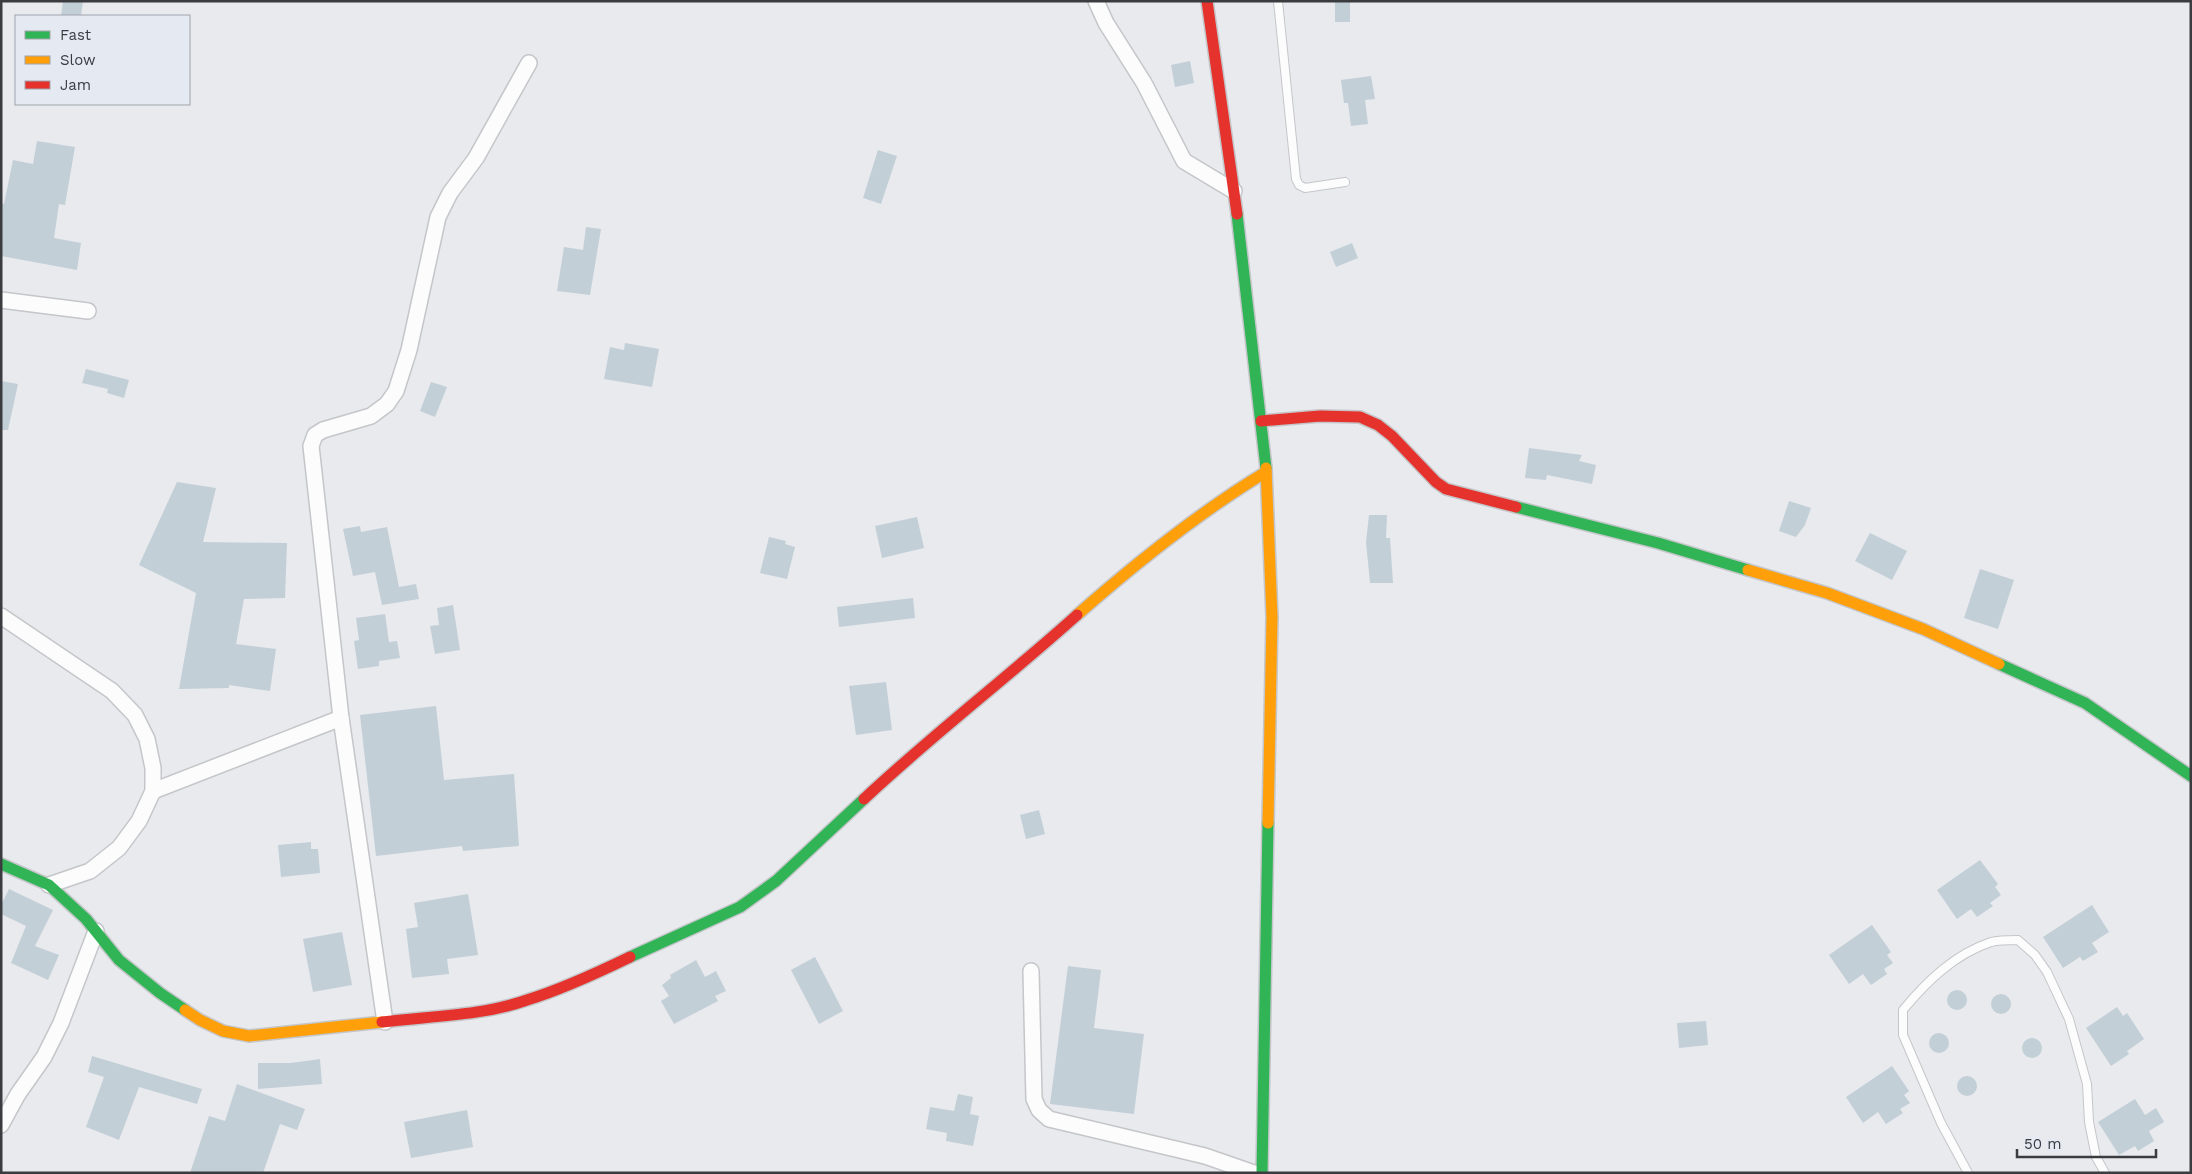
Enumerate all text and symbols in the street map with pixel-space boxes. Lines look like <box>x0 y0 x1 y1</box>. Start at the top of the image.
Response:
legend <box>15 15 190 105</box>
text: Fast <box>60 26 92 44</box>
text: Slow <box>60 51 96 69</box>
text: Jam <box>60 76 91 94</box>
scale bar <box>2017 1126 2156 1158</box>
text: 50 m <box>2024 1135 2061 1153</box>

